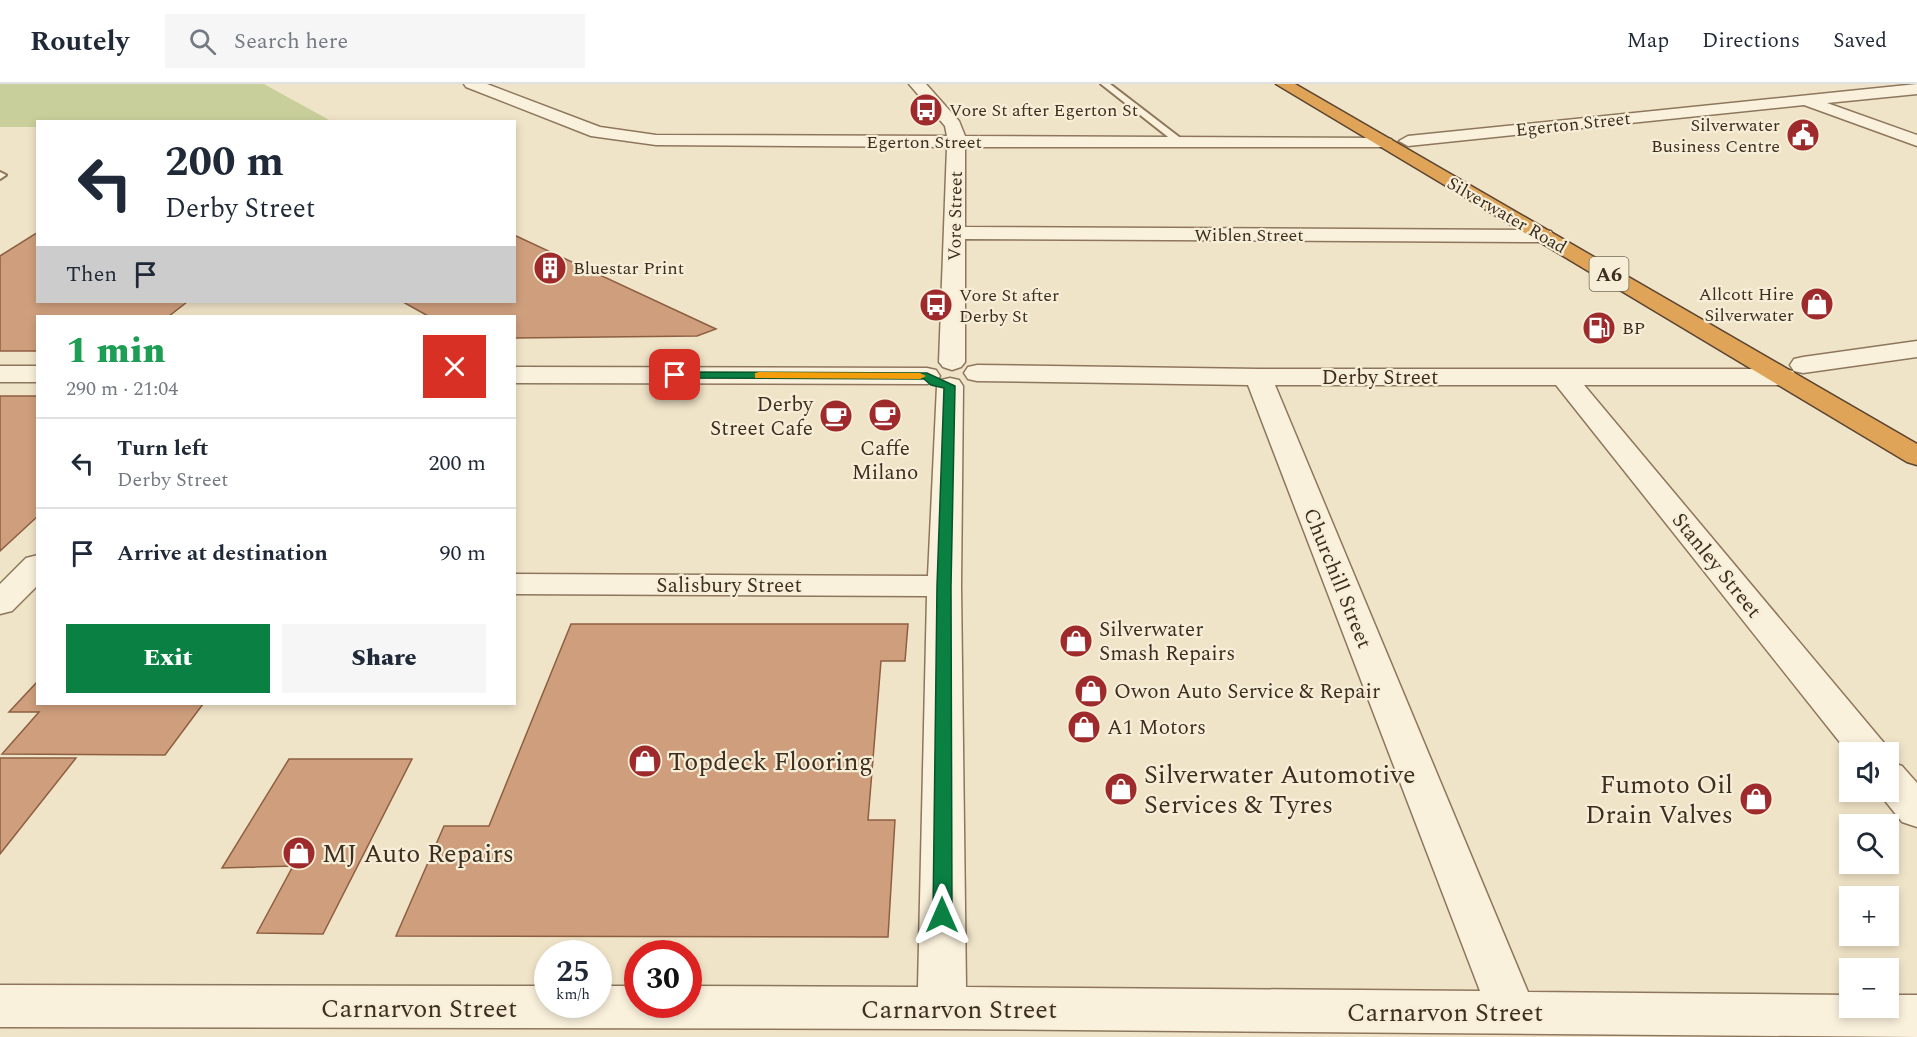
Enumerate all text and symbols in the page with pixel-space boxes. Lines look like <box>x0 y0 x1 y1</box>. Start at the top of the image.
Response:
search box <box>165 14 585 68</box>
text: Routely <box>30 20 129 63</box>
icon: search <box>186 25 219 58</box>
text: Search here <box>234 25 348 58</box>
text: Map <box>1627 25 1669 57</box>
text: Directions <box>1702 25 1800 57</box>
text: Saved <box>1833 25 1887 57</box>
bus stop icon: Vore St after Egerton St <box>908 92 944 128</box>
place label: Vore St after Egerton St <box>949 97 1138 124</box>
street label: Egerton Street <box>1514 105 1632 144</box>
place label: Silverwater Business Centre <box>1651 112 1780 160</box>
public building icon: Silverwater Business Centre <box>1785 117 1821 153</box>
street label: Egerton Street <box>866 129 982 156</box>
text: 200 m <box>165 131 284 194</box>
icon: left <box>66 144 144 222</box>
street label: Silverwater Road <box>1442 170 1572 261</box>
street label: Vore Street <box>941 171 970 261</box>
text: Derby Street <box>165 188 315 230</box>
street label: Wiblen Street <box>1194 222 1304 249</box>
building icon: Bluestar Print <box>532 250 568 286</box>
place label: Bluestar Print <box>573 255 684 282</box>
road number: A6 <box>1590 257 1628 291</box>
text: Then <box>66 258 117 291</box>
icon: arrive <box>129 258 162 291</box>
place label: Allcott Hire Silverwater <box>1698 281 1794 329</box>
place label: Vore St after Derby St <box>959 282 1059 330</box>
shop icon: Allcott Hire Silverwater <box>1799 286 1835 322</box>
bus stop icon: Vore St after Derby St <box>918 287 954 323</box>
fuel station icon: BP <box>1581 310 1617 346</box>
place label: BP <box>1622 315 1645 342</box>
text: 1 min <box>66 324 166 379</box>
button: close <box>423 335 486 398</box>
pin <box>649 349 700 400</box>
icon: arrive <box>658 358 691 391</box>
street label: Derby Street <box>1322 362 1438 394</box>
text: 290 m · 21:04 <box>66 374 178 404</box>
place label: Derby Street Cafe <box>710 389 814 445</box>
cafe icon: Caffe Milano <box>867 397 903 433</box>
cafe icon: Derby Street Cafe <box>818 398 854 434</box>
text: Turn left <box>117 432 209 465</box>
place label: Caffe Milano <box>852 433 918 489</box>
icon: left <box>66 447 99 480</box>
text: 200 m <box>429 447 486 480</box>
text: Derby Street <box>117 465 228 495</box>
street label: Churchill Street <box>1294 503 1380 653</box>
street label: Stanley Street <box>1663 506 1769 625</box>
icon: arrive <box>66 537 99 570</box>
text: Arrive at destination <box>117 537 328 570</box>
text: 90 m <box>440 537 486 570</box>
street label: Salisbury Street <box>656 570 802 602</box>
place label: Silverwater Smash Repairs <box>1099 614 1235 670</box>
shop icon: Silverwater Smash Repairs <box>1058 623 1094 659</box>
button: Exit <box>66 624 270 693</box>
button: Share <box>282 624 486 693</box>
shop icon: Owon Auto Service & Repair <box>1073 673 1109 709</box>
place label: Owon Auto Service & Repair <box>1114 676 1380 708</box>
shop icon: A1 Motors <box>1066 709 1102 745</box>
place label: A1 Motors <box>1107 712 1206 744</box>
place label: Topdeck Flooring <box>668 742 873 782</box>
map controls <box>1839 742 1899 1018</box>
button: sound <box>1839 742 1899 802</box>
shop icon: Topdeck Flooring <box>627 743 663 779</box>
place label: Silverwater Automotive Services & Tyres <box>1144 755 1416 825</box>
place label: Fumoto Oil Drain Valves <box>1585 765 1733 835</box>
shop icon: Silverwater Automotive Services & Tyres <box>1103 771 1139 807</box>
shop icon: Fumoto Oil Drain Valves <box>1738 781 1774 817</box>
button: search <box>1839 814 1899 874</box>
place label: MJ Auto Repairs <box>322 834 514 874</box>
shop icon: MJ Auto Repairs <box>281 835 317 871</box>
position arrow <box>910 883 974 947</box>
button: + <box>1839 886 1899 946</box>
speed limit sign: 30 <box>624 940 702 1018</box>
text: 25 <box>556 949 590 995</box>
button: − <box>1839 958 1899 1018</box>
text: km/h <box>556 983 590 1006</box>
street label: Carnarvon Street <box>321 989 517 1029</box>
street label: Carnarvon Street <box>861 990 1057 1030</box>
street label: Carnarvon Street <box>1347 993 1543 1033</box>

